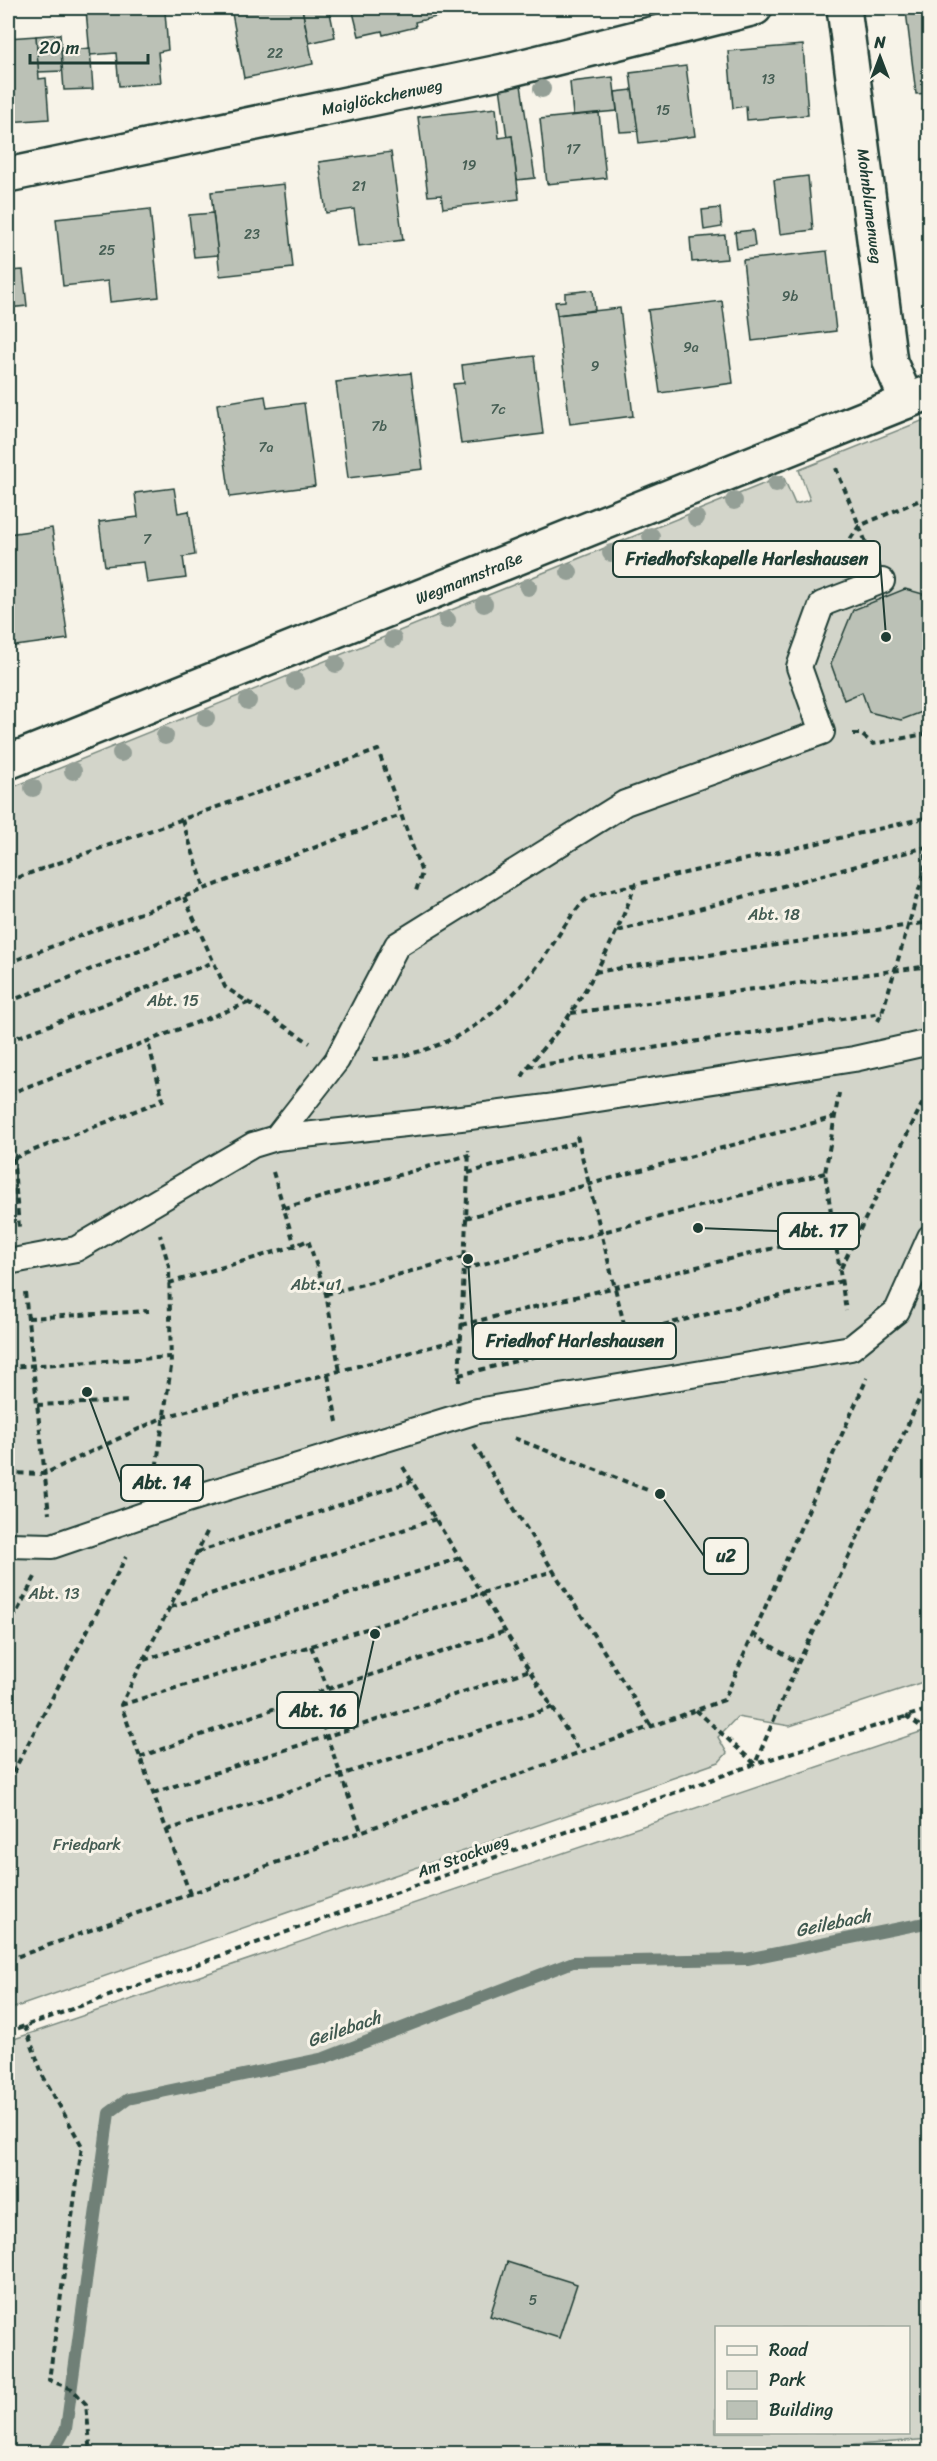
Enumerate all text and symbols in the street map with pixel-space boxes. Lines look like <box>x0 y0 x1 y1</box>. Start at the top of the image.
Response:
scale bar <box>30 27 148 65</box>
north arrow <box>850 27 910 87</box>
text: N <box>873 28 886 57</box>
text: 20 m <box>39 32 79 64</box>
house number: 22 <box>267 41 283 66</box>
house number: 13 <box>761 67 775 92</box>
street label: Maiglöckchenweg <box>319 70 445 124</box>
house number: 15 <box>656 98 671 123</box>
house number: 17 <box>566 137 581 162</box>
street label: Mohnblumenweg <box>849 147 891 265</box>
house number: 19 <box>462 153 477 178</box>
house number: 21 <box>352 174 366 199</box>
house number: 23 <box>244 222 260 247</box>
house number: 25 <box>99 238 116 263</box>
house number: 9b <box>782 284 798 309</box>
house number: 9a <box>683 335 699 360</box>
house number: 9 <box>591 354 600 379</box>
house number: 7c <box>491 397 506 422</box>
house number: 7b <box>371 414 387 439</box>
house number: 7a <box>258 435 274 460</box>
house number: 7 <box>143 527 152 552</box>
callout: Friedhofskapelle Harleshausen <box>613 541 880 577</box>
street label: Wegmannstraße <box>411 543 527 613</box>
text: Friedhofskapelle Harleshausen <box>625 543 869 575</box>
park label: Abt. 18 <box>747 900 800 929</box>
park label: Abt. 15 <box>146 986 199 1015</box>
callout: Abt. 17 <box>778 1213 859 1249</box>
text: Abt. 17 <box>788 1215 849 1247</box>
park label: Abt. u1 <box>290 1270 341 1299</box>
callout: Friedhof Harleshausen <box>473 1323 676 1359</box>
text: Friedhof Harleshausen <box>485 1325 664 1357</box>
callout: Abt. 14 <box>121 1465 203 1501</box>
text: Abt. 14 <box>132 1467 192 1499</box>
callout: u2 <box>704 1538 748 1574</box>
text: u2 <box>716 1540 737 1572</box>
park label: Abt. 13 <box>28 1579 80 1608</box>
callout: Abt. 16 <box>277 1692 358 1728</box>
text: Abt. 16 <box>288 1695 347 1727</box>
street label: Am Stockweg <box>412 1826 513 1886</box>
park label: Friedpark <box>53 1830 121 1859</box>
water label: Geilebach <box>792 1899 875 1947</box>
water label: Geilebach <box>303 2001 387 2057</box>
house number: 5 <box>529 2288 538 2313</box>
legend <box>715 2326 910 2434</box>
text: Road <box>769 2334 809 2366</box>
text: Park <box>769 2364 806 2396</box>
text: Building <box>769 2394 833 2426</box>

